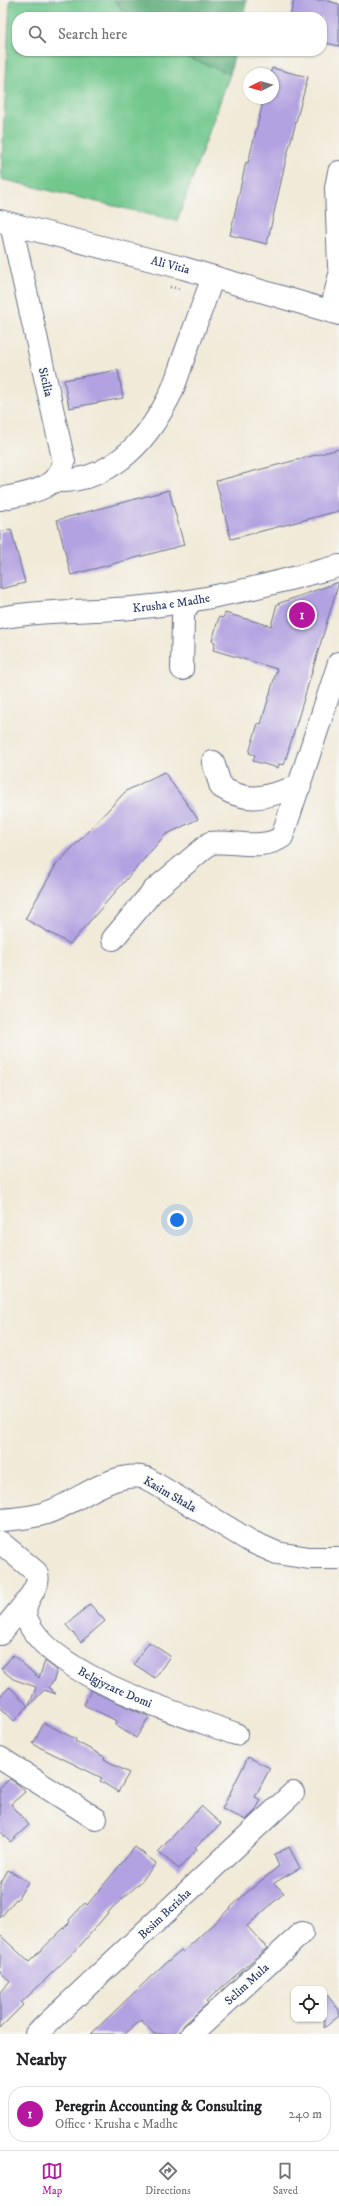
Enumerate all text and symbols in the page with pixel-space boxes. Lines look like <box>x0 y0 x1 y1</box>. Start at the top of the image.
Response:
search box <box>12 12 327 56</box>
icon: search <box>26 23 48 45</box>
text: Search here <box>58 25 127 44</box>
north arrow <box>243 68 279 104</box>
street label: Ali Vitia <box>149 253 192 278</box>
street label: Sicilia <box>35 366 56 399</box>
street label: Krusha e Madhe <box>132 591 211 616</box>
pin: 1 <box>289 600 315 630</box>
your location <box>167 1210 187 1230</box>
street label: Kasim Shala <box>141 1473 200 1516</box>
street label: Belgjyzare Domi <box>75 1664 154 1711</box>
street label: Besim Berisha <box>135 1885 195 1942</box>
street label: Selim Mula <box>222 1960 273 2008</box>
map controls <box>291 1986 327 2022</box>
button: locate <box>291 1986 327 2022</box>
text: Nearby <box>16 2049 66 2071</box>
text: Peregrin Accounting & Consulting <box>55 2097 261 2116</box>
text: 1 <box>28 2106 32 2122</box>
text: 240 m <box>289 2106 322 2122</box>
text: Office · Krusha e Madhe <box>55 2116 178 2132</box>
tab: Map <box>41 2160 63 2198</box>
tab: Directions <box>145 2160 191 2198</box>
tab: Saved <box>273 2160 298 2198</box>

